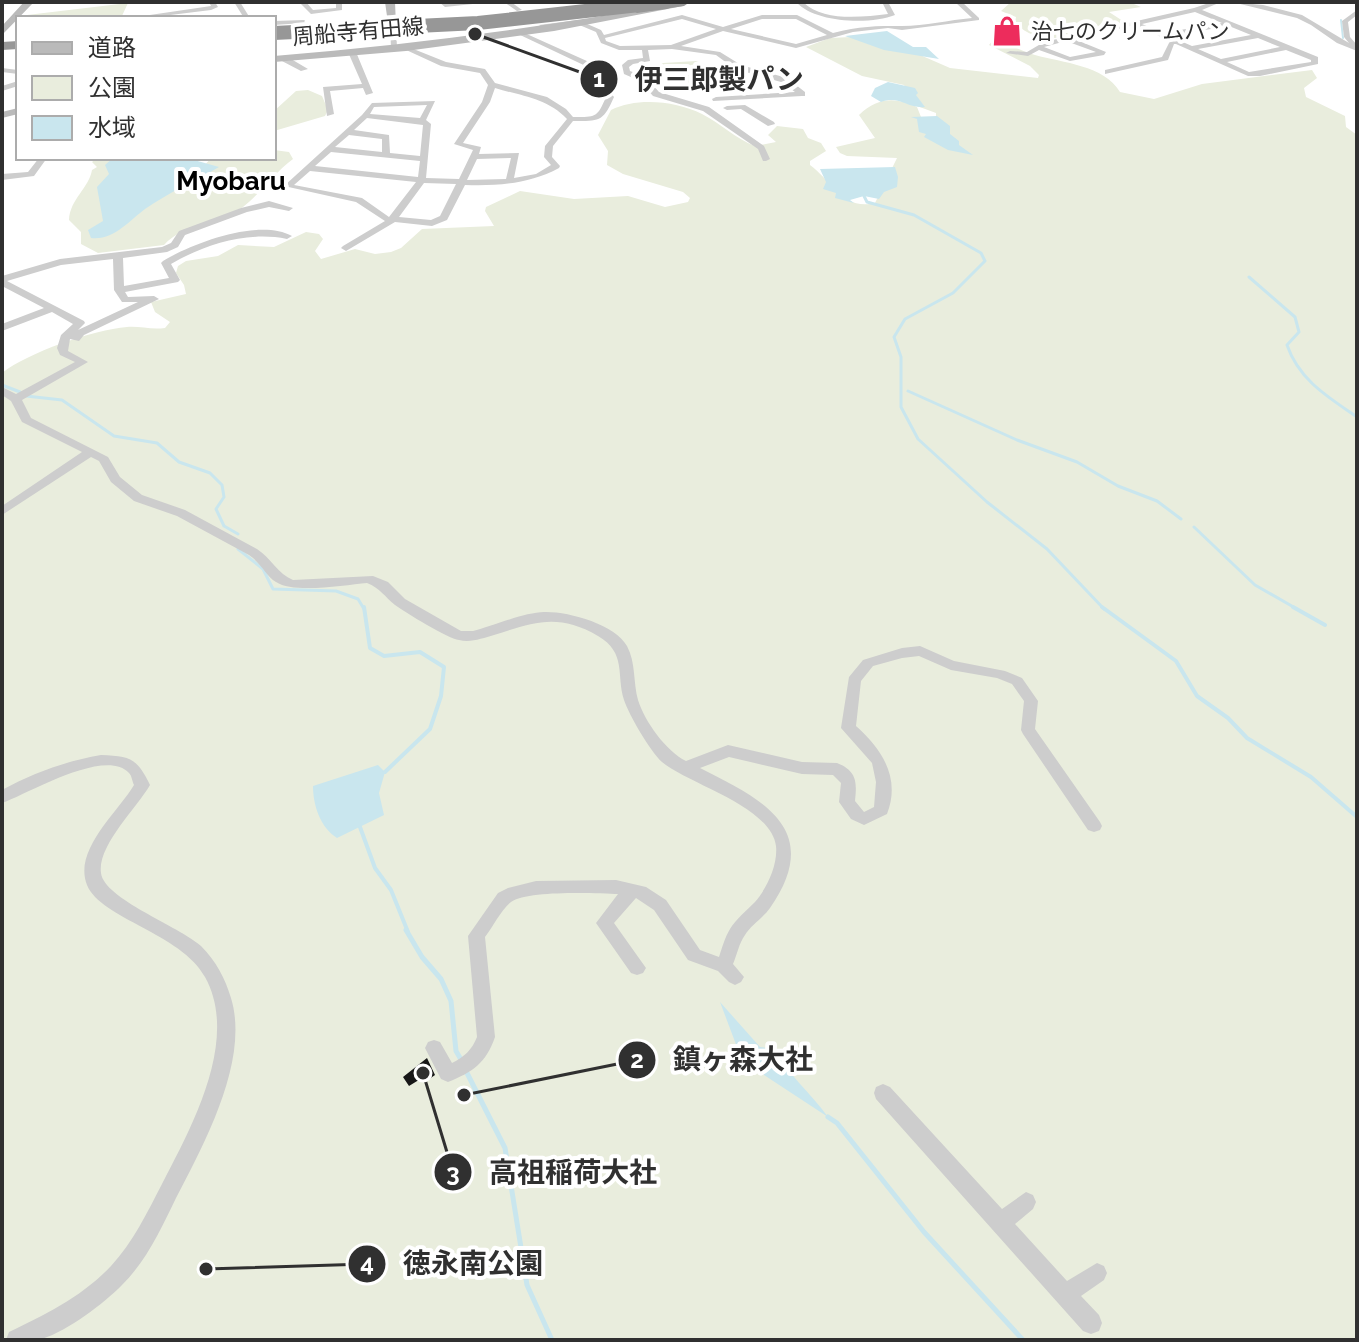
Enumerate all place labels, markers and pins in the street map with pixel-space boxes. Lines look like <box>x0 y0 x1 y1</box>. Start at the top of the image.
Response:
shop icon: 治七のクリームパン <box>990 14 1024 48</box>
place label: 治七のクリームパン <box>1031 18 1229 44</box>
callout: 伊三郎製パン <box>579 53 819 105</box>
callout: 鎮ヶ森大社 <box>617 1034 829 1086</box>
callout: 高祖稲荷大社 <box>433 1146 673 1198</box>
callout: 徳永南公園 <box>347 1238 559 1290</box>

